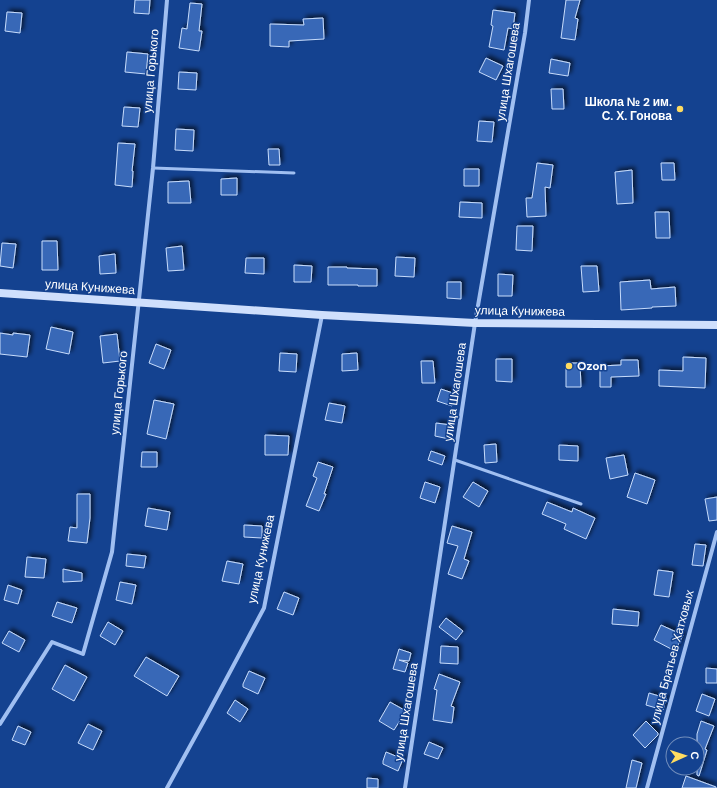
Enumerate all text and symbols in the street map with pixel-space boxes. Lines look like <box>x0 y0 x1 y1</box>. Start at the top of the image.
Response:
street label: улица Шхагошева <box>492 21 524 123</box>
street label: улица Горького <box>139 28 163 114</box>
place label: Школа № 2 им. С. Х. Гонова <box>585 94 672 124</box>
marker: Школа № 2 им. С. Х. Гонова <box>675 104 685 114</box>
street label: улица Кунижева <box>44 276 136 298</box>
street label: улица Кунижева <box>475 302 566 320</box>
street label: улица Шхагошева <box>440 341 470 442</box>
street label: улица Горького <box>107 350 131 436</box>
place label: Ozon <box>577 358 607 374</box>
marker: Ozon <box>564 361 574 371</box>
street label: улица Кунижева <box>244 513 278 605</box>
street label: улица Братьев Хатховых <box>646 588 698 726</box>
street label: улица Шхагошева <box>390 661 422 763</box>
north arrow <box>665 736 705 776</box>
text: С <box>688 751 702 760</box>

